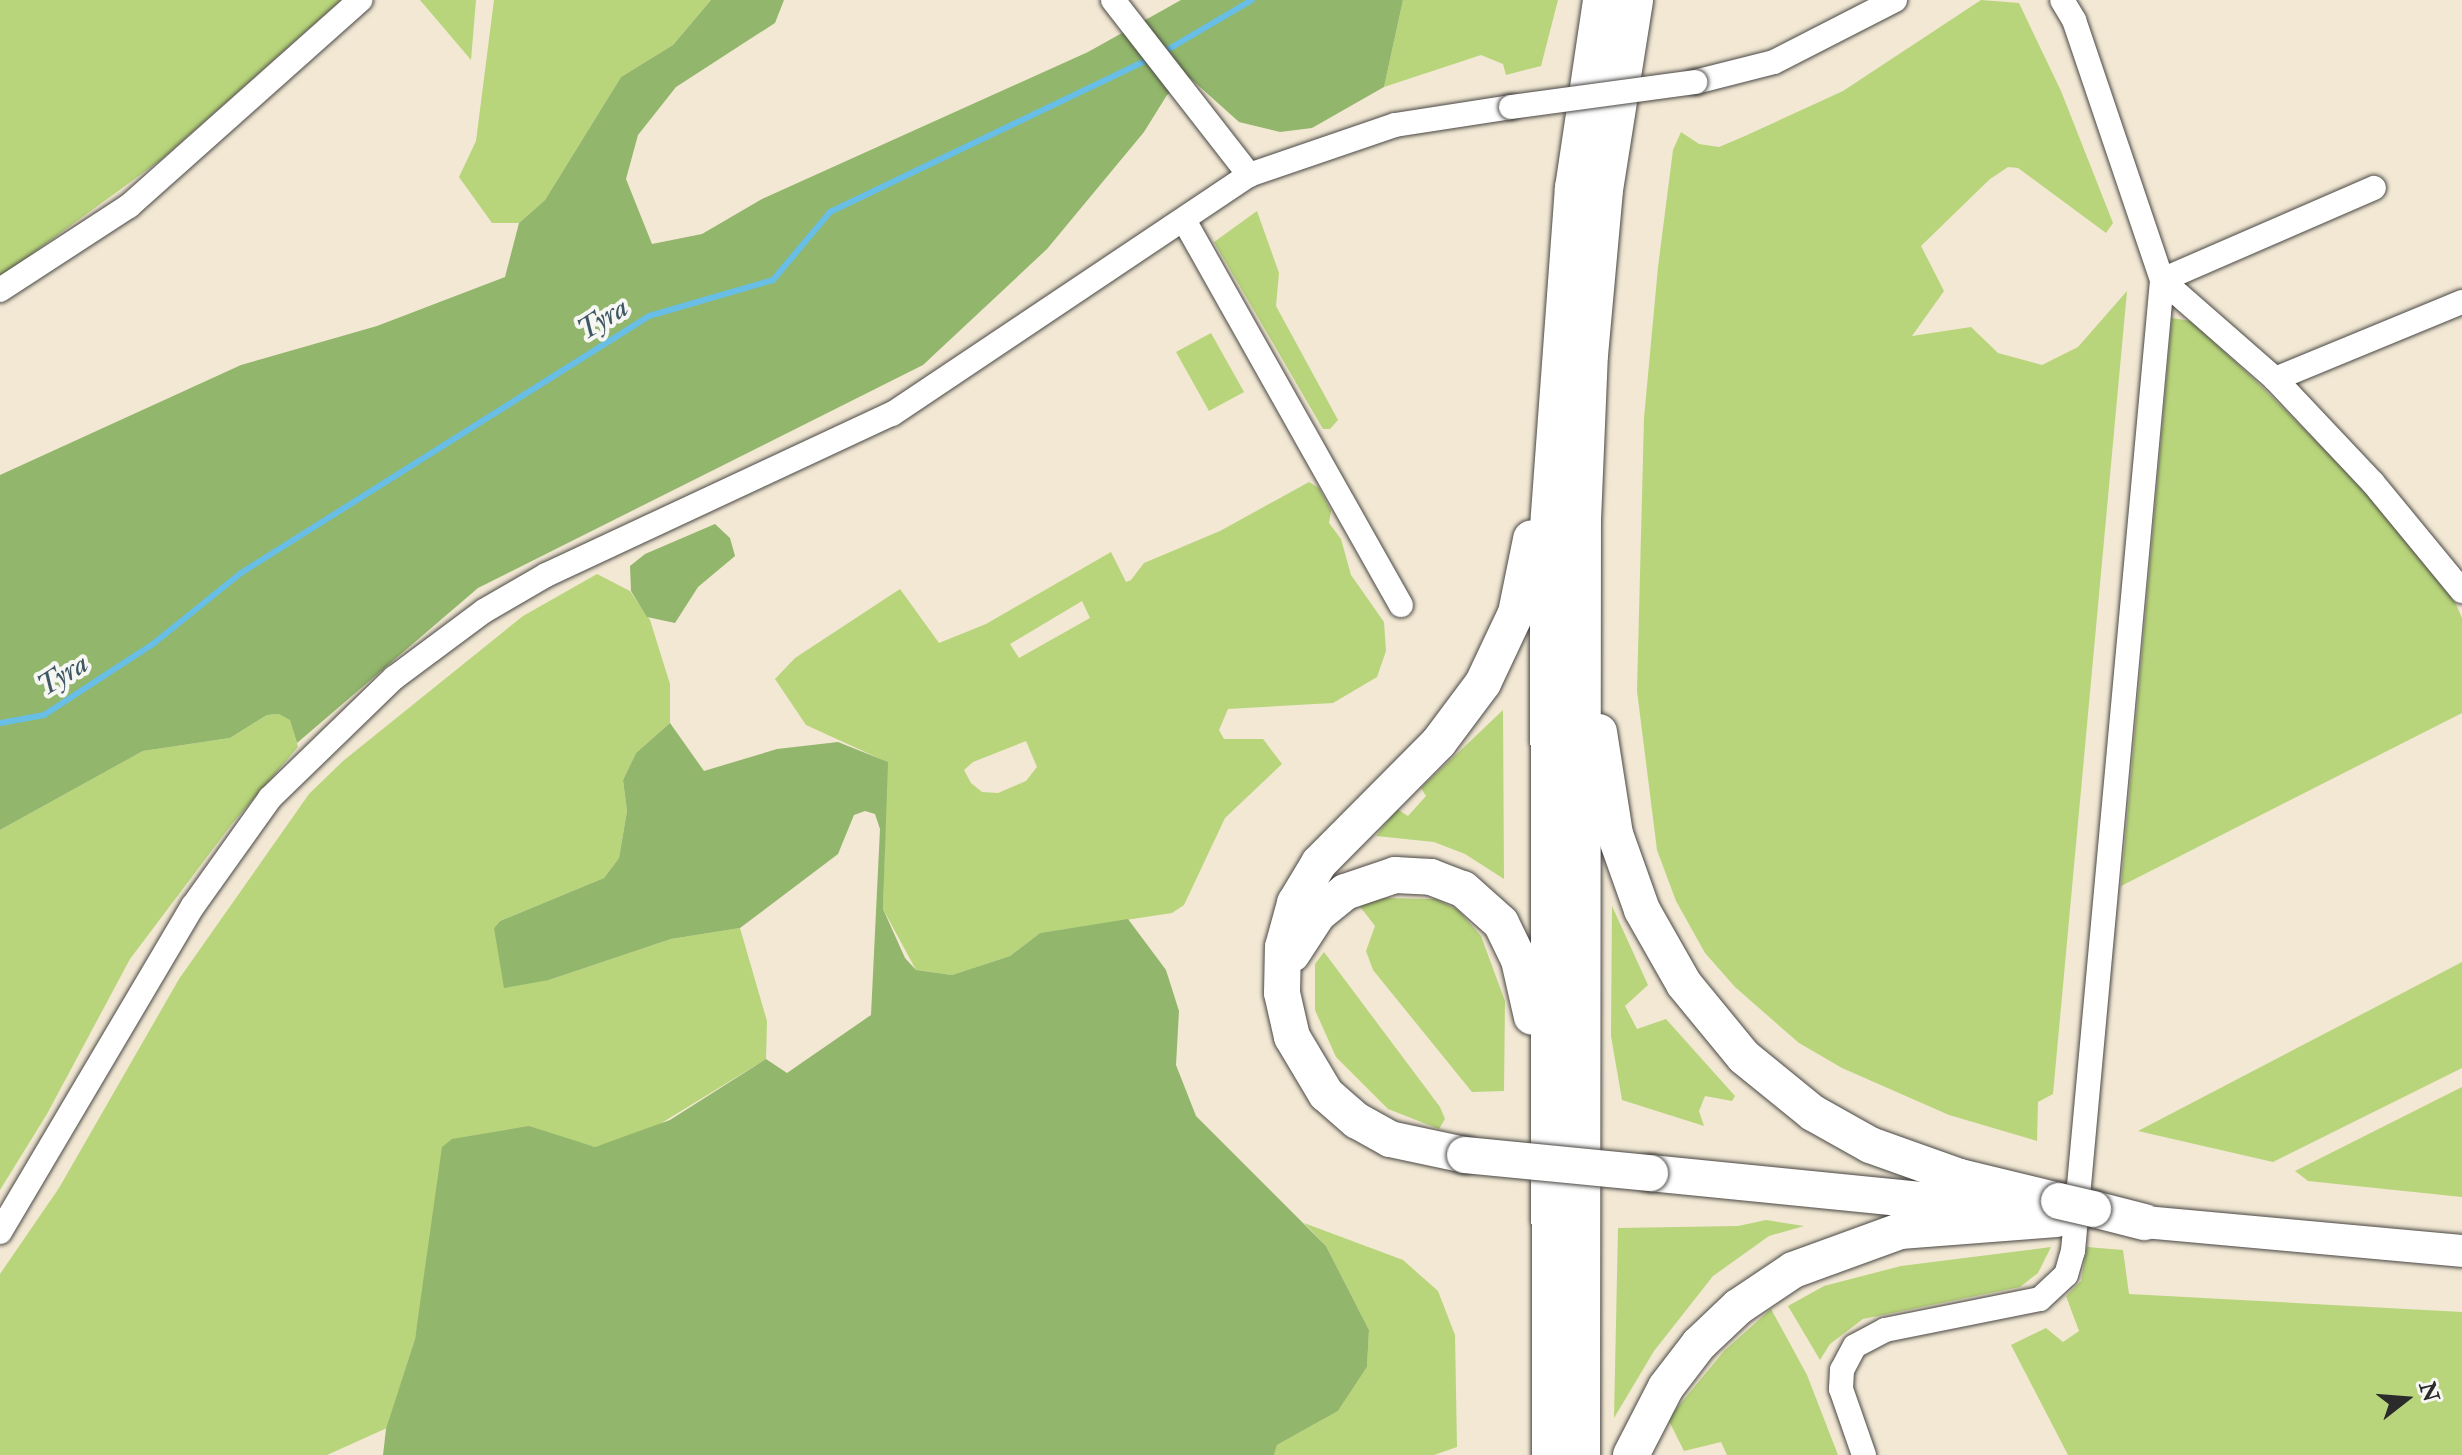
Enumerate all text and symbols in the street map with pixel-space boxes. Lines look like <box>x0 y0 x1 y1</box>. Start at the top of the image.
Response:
water label: Tyra <box>571 290 635 348</box>
water label: Tyra <box>31 646 95 704</box>
north arrow <box>2366 1359 2446 1439</box>
text: N <box>2413 1378 2445 1405</box>

